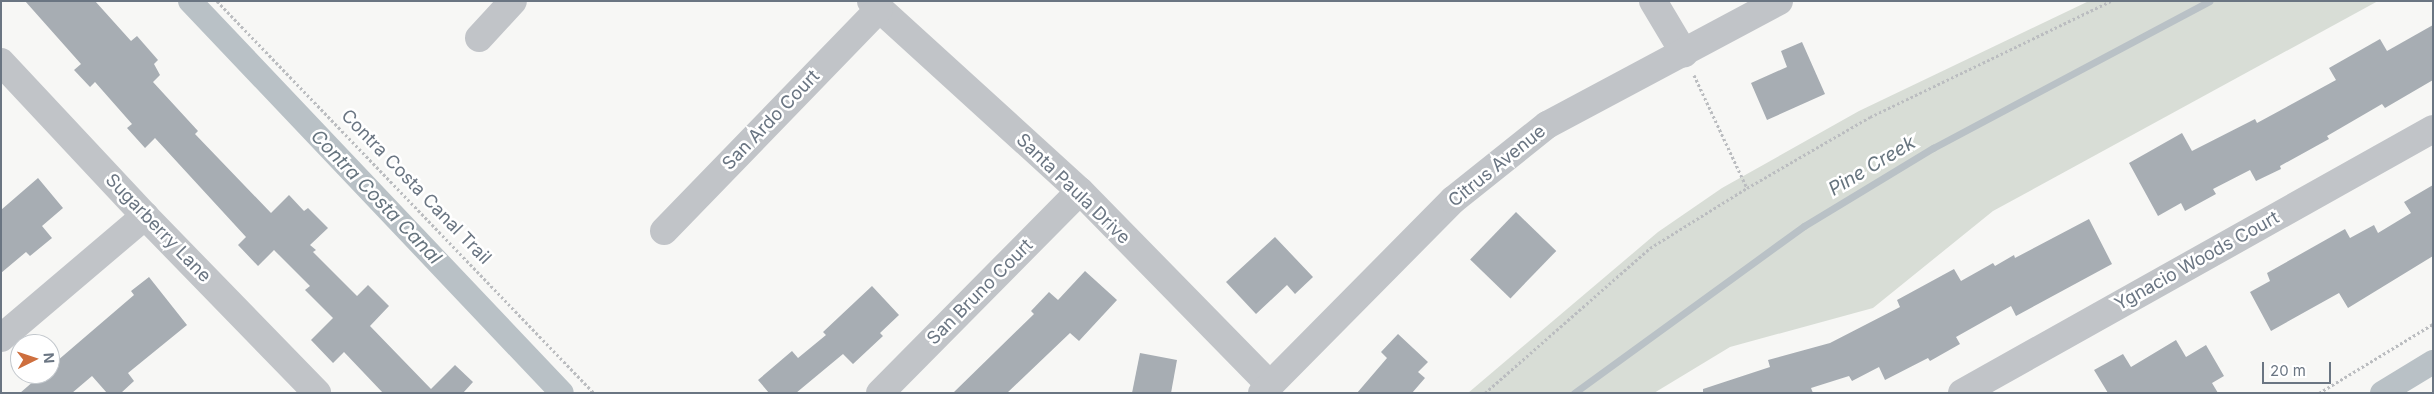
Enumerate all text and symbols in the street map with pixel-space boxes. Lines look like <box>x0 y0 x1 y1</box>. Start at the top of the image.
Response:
street label: San Ardo Court <box>718 66 824 174</box>
street label: Contra Costa Canal Trail <box>336 105 496 269</box>
street label: Citrus Avenue <box>1444 120 1550 212</box>
water label: Contra Costa Canal <box>306 125 446 269</box>
street label: Santa Paula Drive <box>1012 129 1134 249</box>
water label: Pine Creek <box>1824 131 1920 201</box>
street label: Sugarberry Lane <box>101 169 215 287</box>
street label: Ygnacio Woods Court <box>2111 207 2283 315</box>
street label: San Bruno Court <box>923 235 1037 349</box>
north arrow <box>10 334 60 384</box>
text: N <box>41 352 58 364</box>
scale bar <box>2264 352 2333 384</box>
text: 20 m <box>2270 361 2306 380</box>

